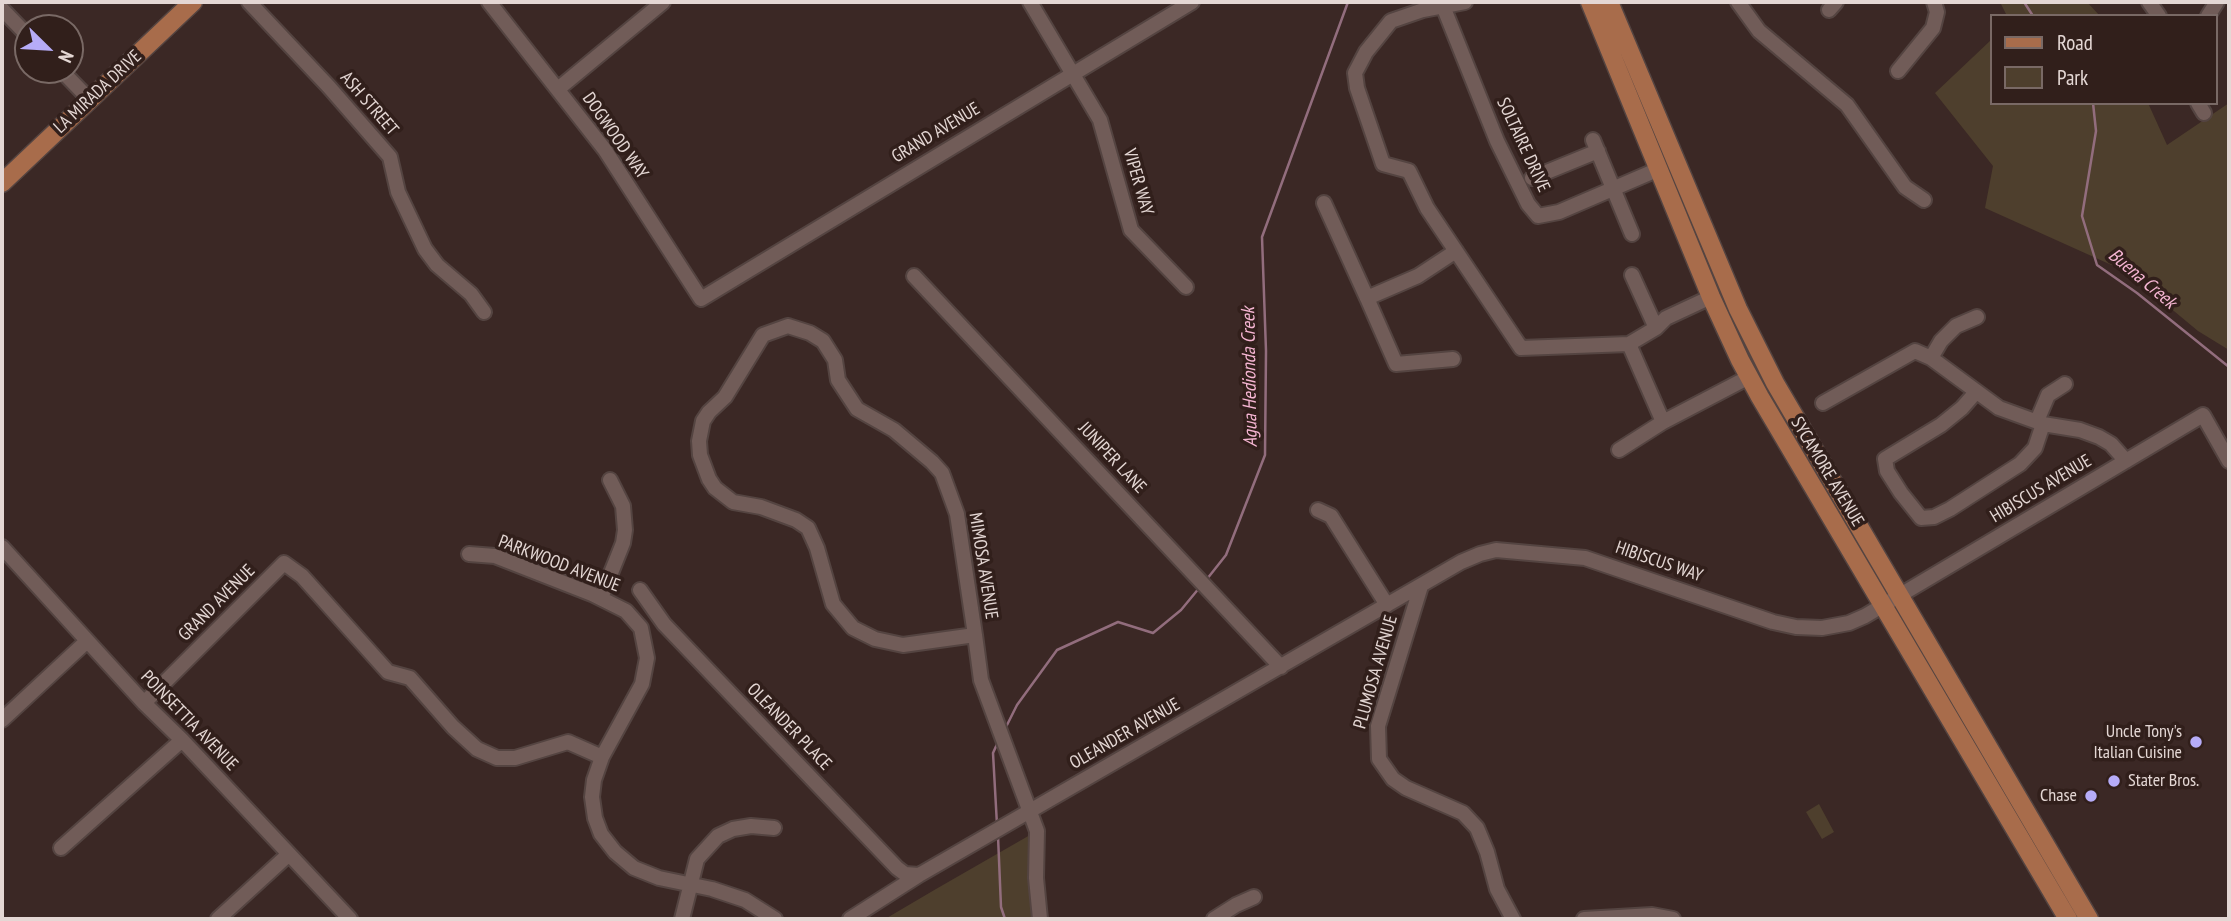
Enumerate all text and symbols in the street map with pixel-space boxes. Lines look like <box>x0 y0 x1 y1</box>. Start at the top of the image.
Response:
north arrow <box>14 14 84 84</box>
legend <box>1990 14 2217 105</box>
text: Road <box>2057 29 2093 56</box>
street label: LA MIRADA DRIVE <box>50 46 146 138</box>
text: N <box>53 47 79 66</box>
text: Park <box>2057 64 2088 91</box>
street label: ASH STREET <box>335 68 403 140</box>
street label: DOGWOOD WAY <box>577 89 653 183</box>
street label: SOLTAIRE DRIVE <box>1492 94 1554 196</box>
street label: GRAND AVENUE <box>888 98 984 168</box>
street label: VIPER WAY <box>1118 146 1158 218</box>
water label: Buena Creek <box>2103 244 2181 314</box>
water label: Agua Hedionda Creek <box>1237 307 1263 447</box>
street label: SYCAMORE AVENUE <box>1786 413 1868 531</box>
street label: JUNIPER LANE <box>1074 418 1150 498</box>
street label: HIBISCUS AVENUE <box>1987 450 2095 528</box>
street label: MIMOSA AVENUE <box>964 511 1002 621</box>
street label: PARKWOOD AVENUE <box>495 531 623 597</box>
street label: HIBISCUS WAY <box>1613 537 1705 587</box>
street label: GRAND AVENUE <box>174 560 260 646</box>
street label: PLUMOSA AVENUE <box>1349 613 1403 731</box>
street label: POINSETTIA AVENUE <box>136 666 242 776</box>
street label: OLEANDER PLACE <box>742 679 836 775</box>
street label: OLEANDER AVENUE <box>1066 694 1184 774</box>
place label: Uncle Tony's Italian Cuisine <box>2094 721 2182 764</box>
marker: Uncle Tony's Italian Cuisine <box>2188 734 2204 750</box>
place label: Stater Bros. <box>2128 770 2199 792</box>
marker: Stater Bros. <box>2106 773 2122 789</box>
place label: Chase <box>2040 785 2077 807</box>
marker: Chase <box>2083 788 2099 804</box>

